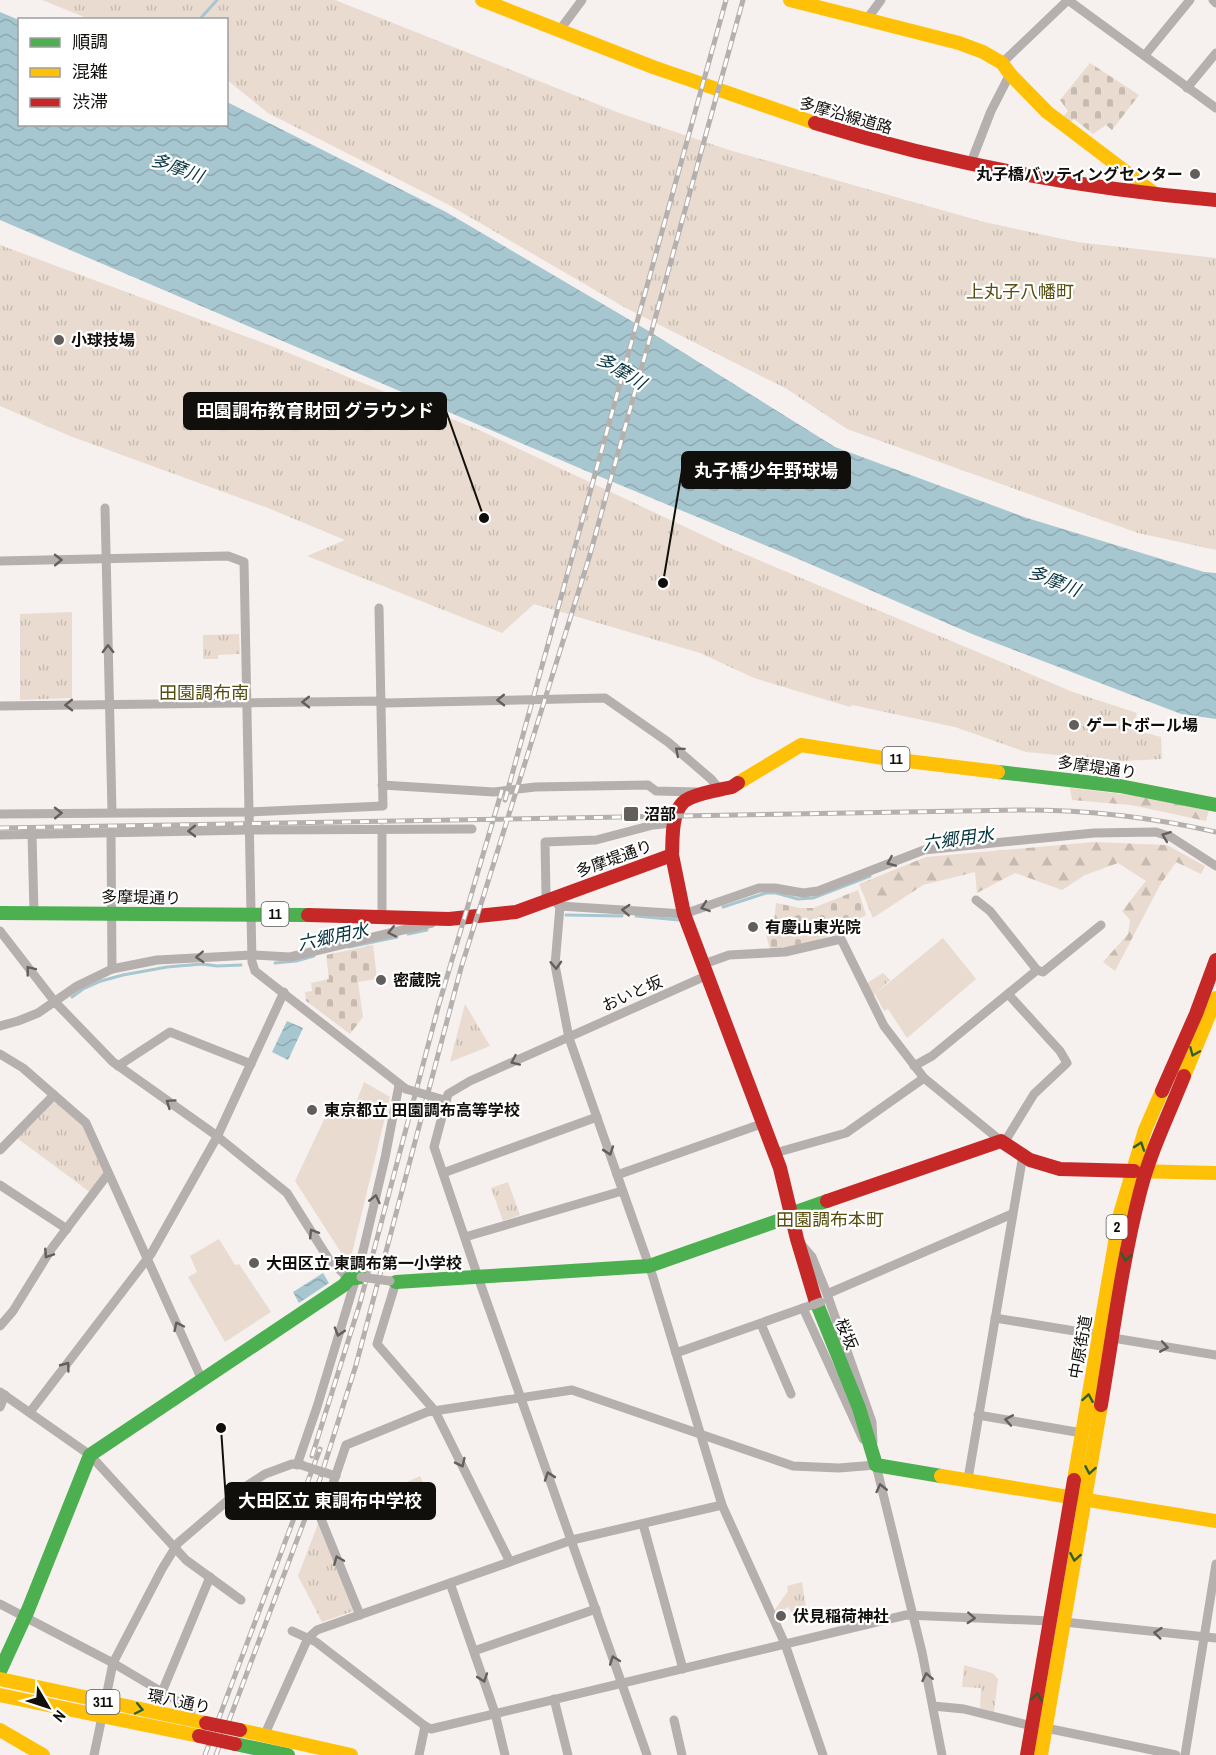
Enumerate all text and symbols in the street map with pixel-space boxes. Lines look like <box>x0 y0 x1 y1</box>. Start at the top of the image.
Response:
legend <box>18 18 228 126</box>
text: 順調 <box>72 29 108 54</box>
text: 混雑 <box>72 59 108 84</box>
text: 渋滞 <box>72 89 108 114</box>
street label: 多摩沿線道路 <box>797 91 895 139</box>
water label: 多摩川 <box>148 147 209 189</box>
place label: 丸子橋バッティングセンター <box>976 163 1183 185</box>
marker: 丸子橋バッティングセンター <box>1188 167 1202 181</box>
district label: 上丸子八幡町 <box>966 279 1074 304</box>
place label: 小球技場 <box>71 329 135 351</box>
marker: 小球技場 <box>52 333 66 347</box>
water label: 多摩川 <box>592 346 653 396</box>
callout: 田園調布教育財団 グラウンド <box>184 393 446 429</box>
text: 田園調布教育財団 グラウンド <box>196 398 434 423</box>
callout: 丸子橋少年野球場 <box>682 452 850 488</box>
text: 丸子橋少年野球場 <box>694 458 838 483</box>
one-way arrow <box>54 553 63 566</box>
water label: 多摩川 <box>1024 559 1086 603</box>
one-way arrow <box>102 644 114 653</box>
district label: 田園調布南 <box>159 680 249 705</box>
one-way arrow <box>496 694 505 707</box>
one-way arrow <box>302 696 311 708</box>
one-way arrow <box>65 699 74 711</box>
place label: ゲートボール場 <box>1086 714 1198 736</box>
marker: ゲートボール場 <box>1067 718 1081 732</box>
one-way arrow <box>675 747 686 758</box>
road number: 11 <box>882 747 910 771</box>
street label: 多摩堤通り <box>1056 751 1138 783</box>
place label: 沼部 <box>644 803 676 825</box>
marker: 沼部 <box>622 805 640 823</box>
one-way arrow <box>54 807 63 819</box>
water label: 六郷用水 <box>921 821 997 856</box>
one-way arrow <box>187 824 196 837</box>
one-way arrow <box>1161 831 1172 844</box>
street label: 多摩堤通り <box>573 834 655 882</box>
one-way arrow <box>886 855 897 867</box>
street label: 多摩堤通り <box>101 885 181 909</box>
one-way arrow <box>700 899 711 912</box>
road number: 11 <box>262 902 288 926</box>
one-way arrow <box>621 903 630 916</box>
water label: 六郷用水 <box>295 916 373 956</box>
place label: 有慶山東光院 <box>765 916 861 938</box>
marker: 有慶山東光院 <box>746 920 760 934</box>
one-way arrow <box>387 925 397 938</box>
one-way arrow <box>196 951 205 964</box>
one-way arrow <box>550 960 563 969</box>
one-way arrow <box>26 965 37 976</box>
place label: 密蔵院 <box>393 969 441 991</box>
street label: おいと坂 <box>598 970 666 1016</box>
marker: 密蔵院 <box>374 973 388 987</box>
one-way arrow <box>1189 1046 1201 1057</box>
one-way arrow <box>511 1054 522 1066</box>
one-way arrow <box>166 1099 177 1110</box>
place label: 東京都立 田園調布高等学校 <box>324 1099 520 1121</box>
marker: 東京都立 田園調布高等学校 <box>305 1103 319 1117</box>
one-way arrow <box>1132 1141 1145 1152</box>
one-way arrow <box>602 1146 614 1156</box>
one-way arrow <box>368 1194 381 1204</box>
district label: 田園調布本町 <box>776 1207 884 1232</box>
road number: 2 <box>1106 1215 1128 1239</box>
one-way arrow <box>308 1229 320 1239</box>
one-way arrow <box>44 1248 55 1259</box>
place label: 大田区立 東調布第一小学校 <box>266 1252 462 1274</box>
one-way arrow <box>1121 1252 1133 1261</box>
marker: 大田区立 東調布第一小学校 <box>247 1256 261 1270</box>
street label: 中原街道 <box>1064 1314 1096 1380</box>
street label: 桜坂 <box>831 1315 863 1353</box>
one-way arrow <box>173 1322 185 1333</box>
one-way arrow <box>334 1326 347 1337</box>
one-way arrow <box>1160 1340 1169 1352</box>
one-way arrow <box>58 1361 69 1372</box>
one-way arrow <box>1081 1394 1094 1404</box>
one-way arrow <box>1004 1414 1014 1427</box>
one-way arrow <box>454 1457 465 1468</box>
one-way arrow <box>1084 1464 1097 1474</box>
one-way arrow <box>544 1471 557 1482</box>
callout: 大田区立 東調布中学校 <box>226 1483 435 1519</box>
one-way arrow <box>875 1483 888 1493</box>
text: 大田区立 東調布中学校 <box>238 1488 422 1513</box>
one-way arrow <box>1069 1552 1082 1562</box>
one-way arrow <box>333 1556 345 1567</box>
place label: 伏見稲荷神社 <box>793 1605 889 1627</box>
marker: 伏見稲荷神社 <box>774 1609 788 1623</box>
one-way arrow <box>967 1611 976 1624</box>
one-way arrow <box>1153 1627 1162 1639</box>
one-way arrow <box>609 1655 622 1666</box>
one-way arrow <box>476 1672 489 1683</box>
one-way arrow <box>921 1672 934 1682</box>
north arrow <box>18 1677 78 1737</box>
street label: 環八通り <box>145 1684 213 1718</box>
road number: 311 <box>86 1690 120 1714</box>
one-way arrow <box>1030 1693 1042 1702</box>
one-way arrow <box>134 1702 144 1715</box>
text: N <box>48 1706 71 1727</box>

